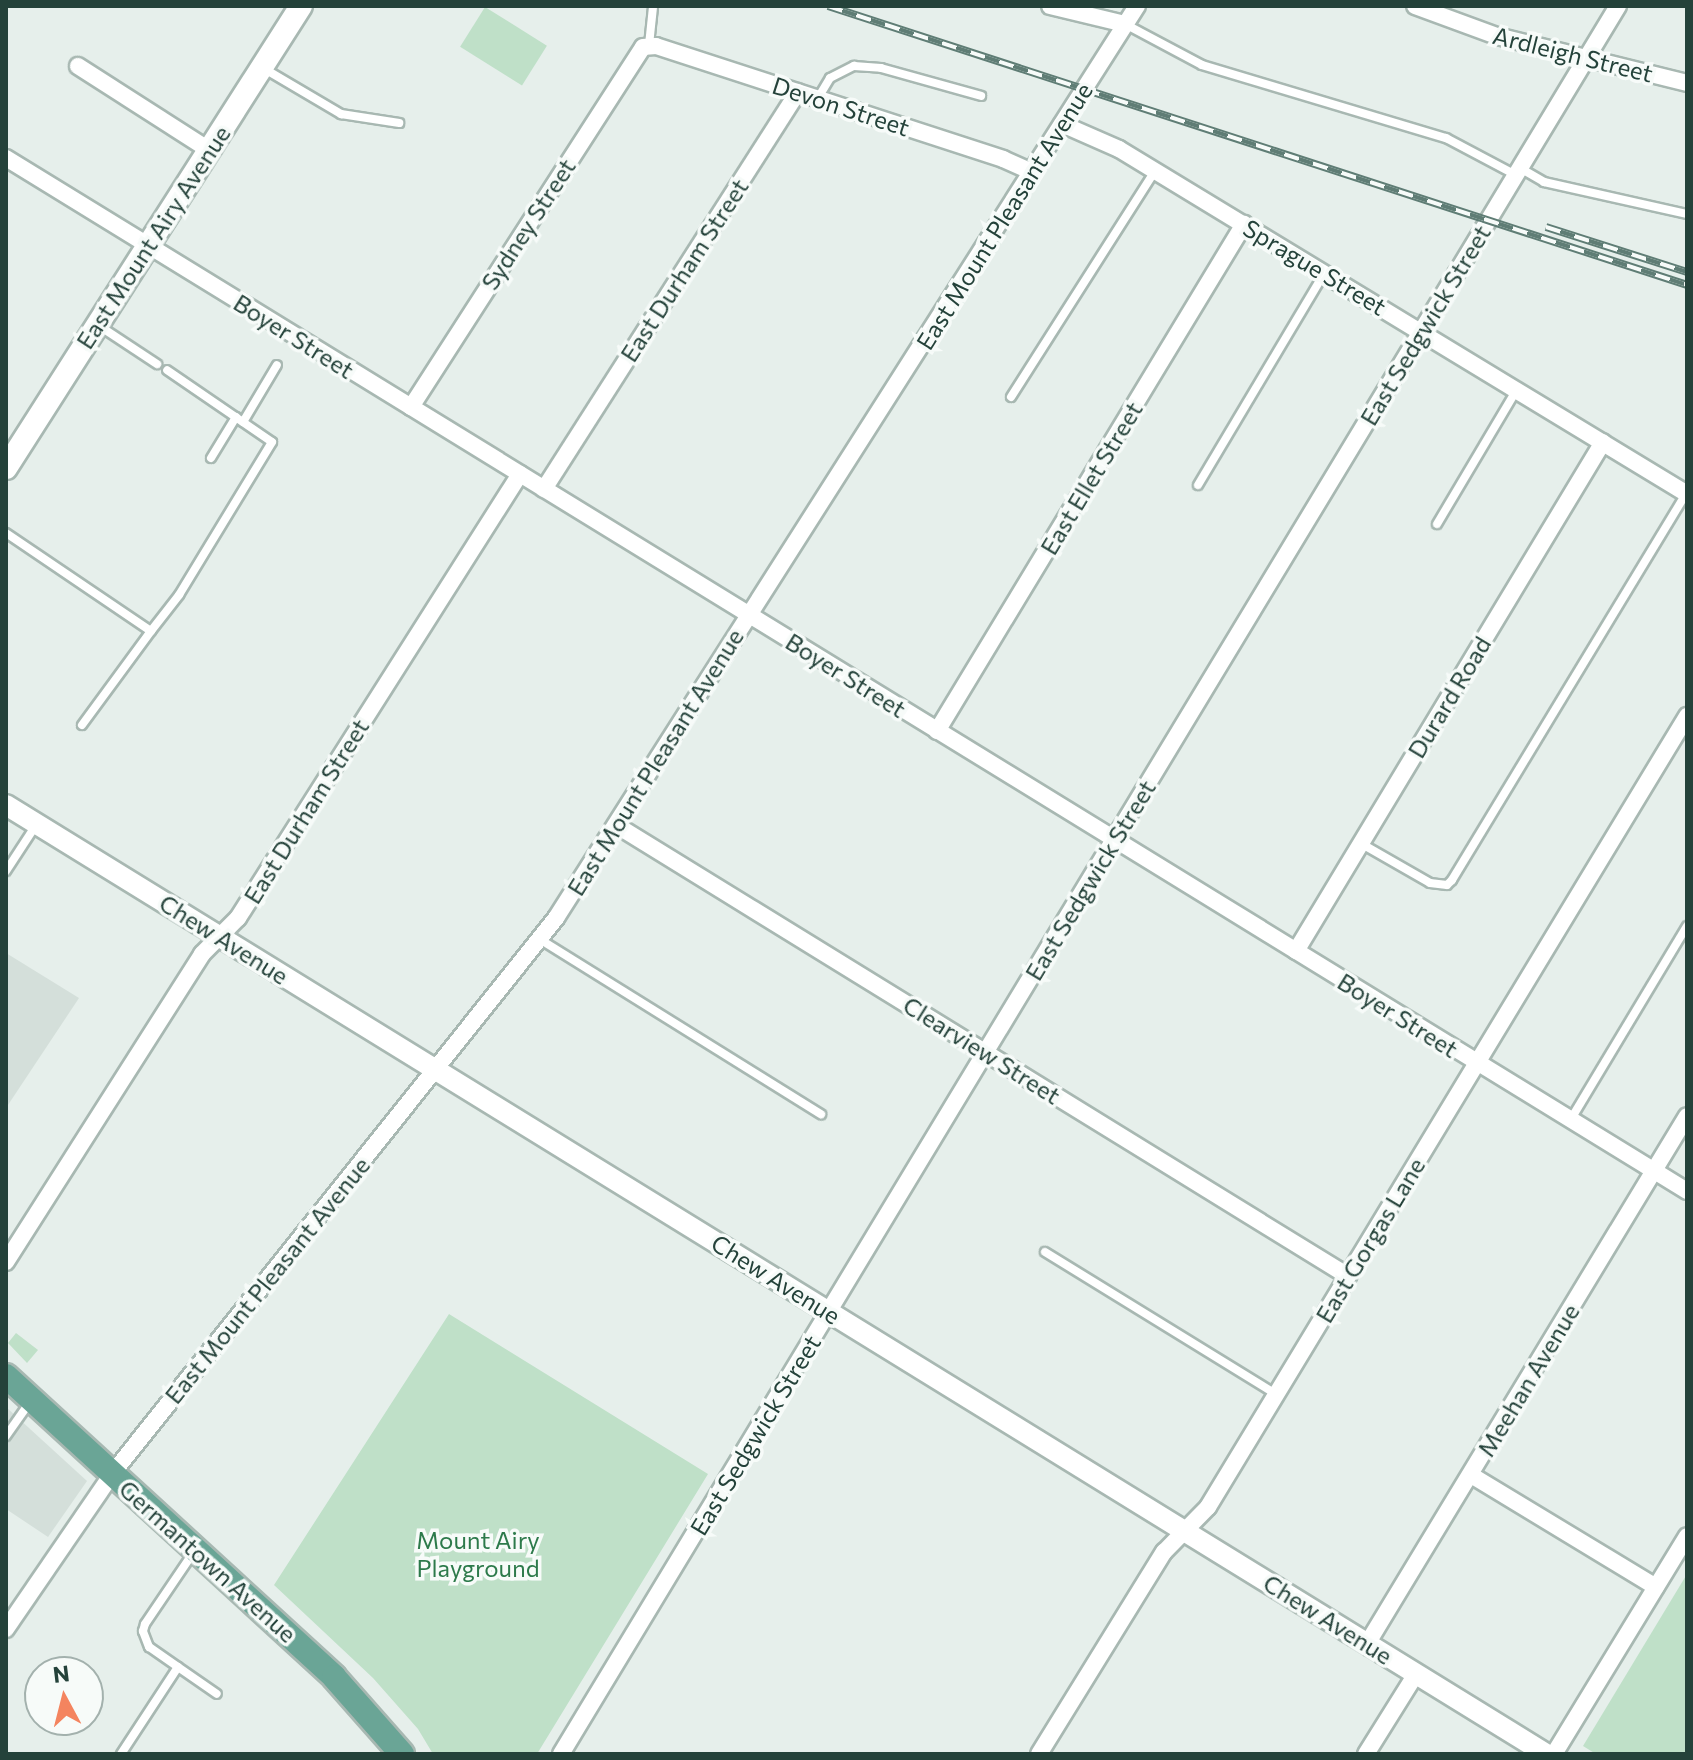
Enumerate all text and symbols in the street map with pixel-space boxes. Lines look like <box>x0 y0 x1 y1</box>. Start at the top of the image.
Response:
street label: Ardleigh Street <box>1490 20 1656 88</box>
street label: Devon Street <box>769 70 913 142</box>
street label: East Mount Pleasant Avenue <box>910 77 1098 355</box>
street label: East Mount Airy Avenue <box>70 120 236 354</box>
street label: Sydney Street <box>475 153 581 295</box>
street label: East Durham Street <box>614 173 754 367</box>
street label: Sprague Street <box>1238 213 1392 321</box>
street label: East Sedgwick Street <box>1354 220 1496 430</box>
street label: Boyer Street <box>229 288 359 384</box>
street label: East Ellet Street <box>1034 396 1148 560</box>
street label: East Mount Pleasant Avenue <box>561 623 749 901</box>
street label: Boyer Street <box>781 627 911 723</box>
street label: Durard Road <box>1401 631 1497 763</box>
street label: East Durham Street <box>238 713 374 909</box>
street label: East Sedgwick Street <box>1019 775 1161 985</box>
street label: Chew Avenue <box>154 888 294 990</box>
street label: Boyer Street <box>1333 967 1463 1063</box>
street label: Clearview Street <box>898 990 1066 1110</box>
street label: East Mount Pleasant Avenue <box>159 1151 375 1409</box>
street label: East Gorgas Lane <box>1309 1152 1431 1328</box>
street label: Chew Avenue <box>706 1228 846 1330</box>
street label: Meehan Avenue <box>1471 1298 1585 1462</box>
street label: East Sedgwick Street <box>684 1330 826 1540</box>
street label: Germantown Avenue <box>114 1474 302 1648</box>
park label: Mount Airy Playground <box>416 1526 540 1582</box>
street label: Chew Avenue <box>1258 1568 1398 1670</box>
north arrow <box>24 1656 104 1736</box>
text: N <box>51 1659 71 1688</box>

